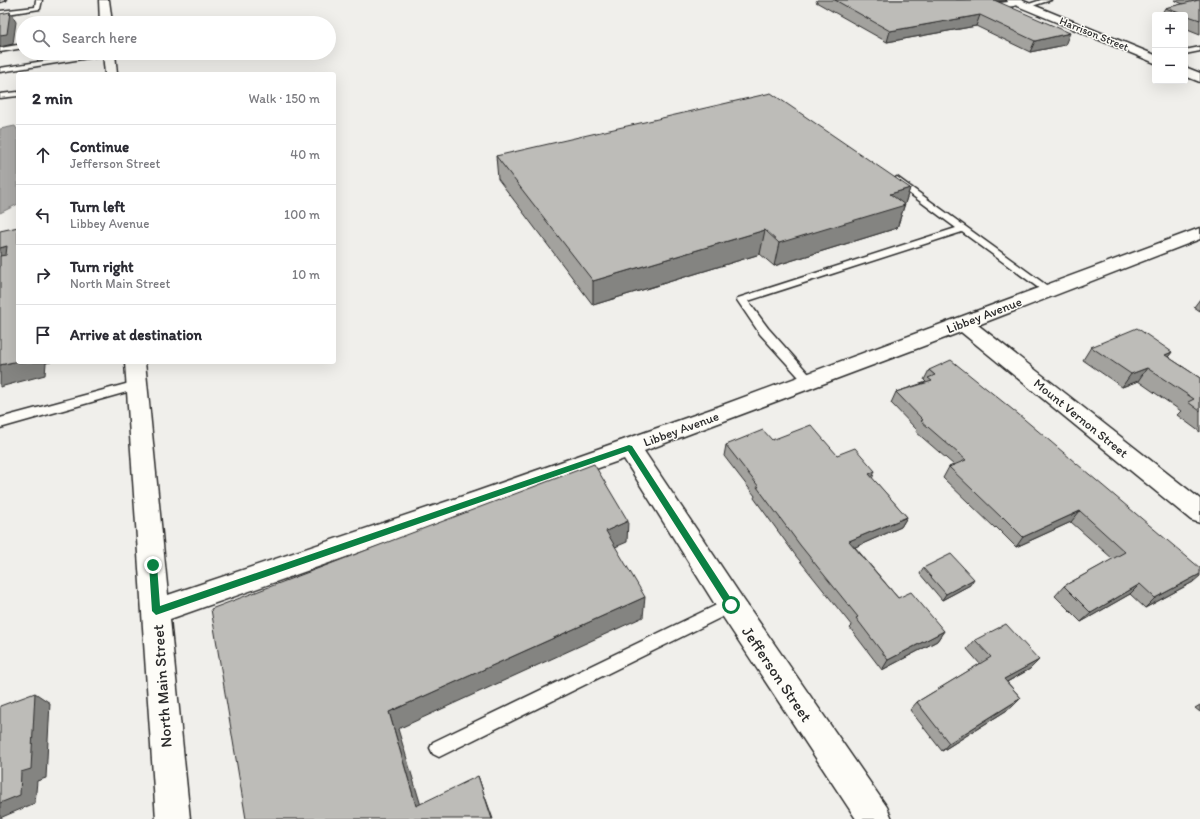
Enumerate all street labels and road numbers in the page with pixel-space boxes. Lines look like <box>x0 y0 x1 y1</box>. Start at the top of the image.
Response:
street label: Harrison Street <box>1058 14 1130 54</box>
street label: Libbey Avenue <box>944 294 1024 336</box>
street label: Mount Vernon Street <box>1031 375 1131 461</box>
street label: Libbey Avenue <box>641 408 721 450</box>
street label: Jefferson Street <box>738 623 816 725</box>
street label: North Main Street <box>148 624 176 748</box>

